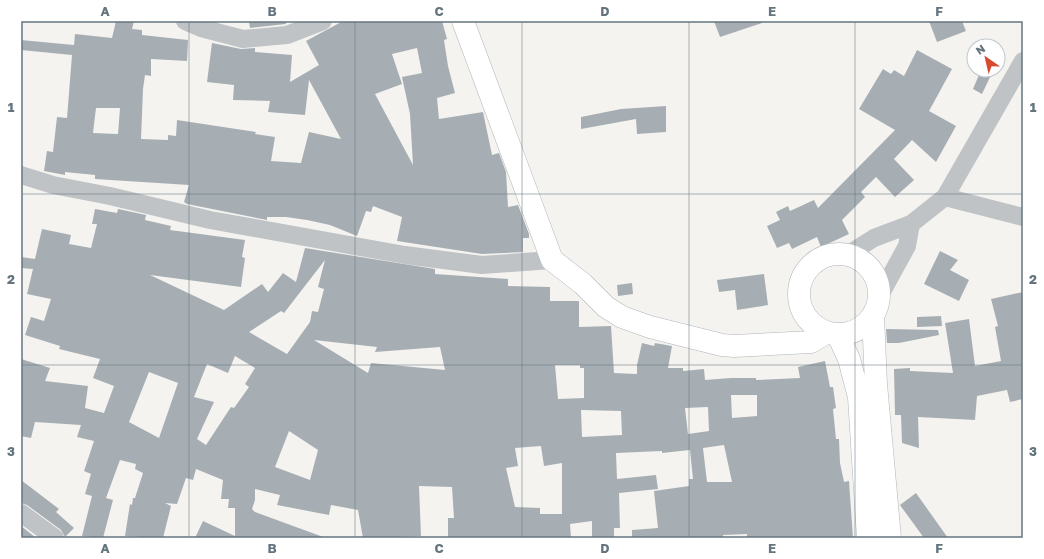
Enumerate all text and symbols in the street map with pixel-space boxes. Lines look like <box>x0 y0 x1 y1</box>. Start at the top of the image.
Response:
text: A <box>100 3 110 19</box>
text: B <box>267 3 277 19</box>
text: C <box>434 3 444 19</box>
text: D <box>600 3 610 19</box>
text: E <box>768 3 776 19</box>
text: F <box>935 3 943 19</box>
north arrow <box>966 38 1006 78</box>
text: N <box>973 42 987 57</box>
text: 1 <box>8 99 15 115</box>
text: 1 <box>1030 99 1037 115</box>
text: 2 <box>7 271 15 287</box>
text: 2 <box>1029 271 1037 287</box>
text: 3 <box>7 443 15 459</box>
text: 3 <box>1029 443 1037 459</box>
text: A <box>100 540 110 556</box>
text: B <box>267 540 277 556</box>
text: C <box>434 540 444 556</box>
text: D <box>600 540 610 556</box>
text: E <box>768 540 776 556</box>
text: F <box>935 540 943 556</box>

